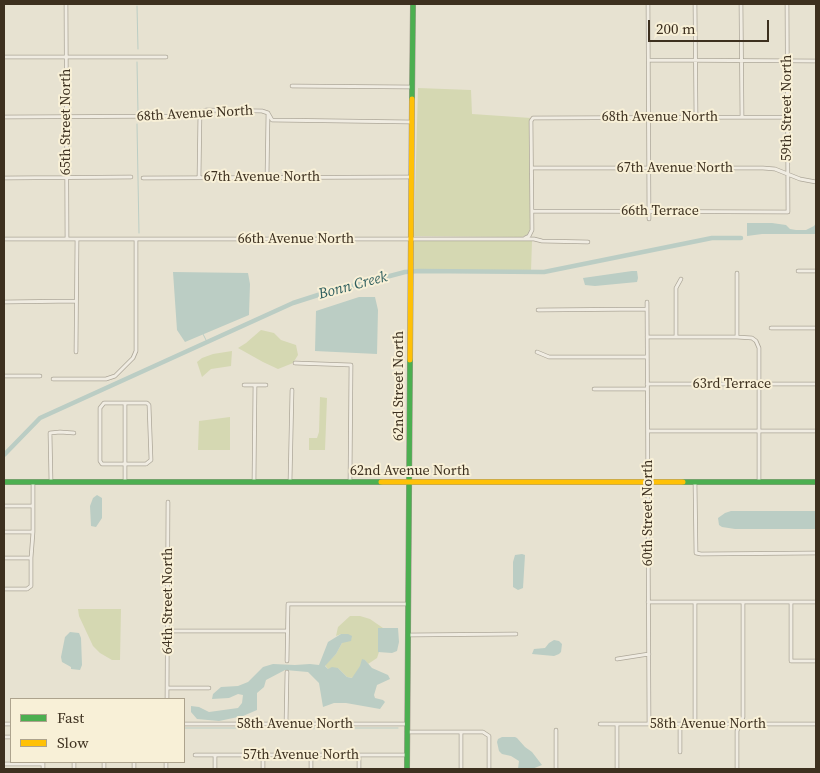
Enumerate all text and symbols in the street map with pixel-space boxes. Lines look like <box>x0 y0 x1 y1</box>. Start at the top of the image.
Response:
scale bar <box>650 10 771 42</box>
text: 200 m <box>656 18 696 39</box>
street label: 59th Street North <box>779 55 795 161</box>
street label: 65th Street North <box>58 69 74 175</box>
street label: 68th Avenue North <box>136 103 254 125</box>
street label: 68th Avenue North <box>602 109 718 125</box>
street label: 67th Avenue North <box>617 160 733 176</box>
street label: 67th Avenue North <box>204 169 320 185</box>
street label: 66th Terrace <box>621 203 699 219</box>
street label: 66th Avenue North <box>238 231 354 247</box>
water label: Bonn Creek <box>317 268 389 304</box>
street label: 62nd Street North <box>391 331 407 441</box>
street label: 63rd Terrace <box>693 376 771 392</box>
street label: 60th Street North <box>640 460 656 566</box>
street label: 62nd Avenue North <box>350 463 470 479</box>
street label: 64th Street North <box>160 548 176 654</box>
legend <box>10 698 185 763</box>
text: Fast <box>57 707 84 728</box>
street label: 58th Avenue North <box>237 716 353 732</box>
street label: 58th Avenue North <box>650 716 766 732</box>
text: Slow <box>57 732 89 753</box>
street label: 57th Avenue North <box>243 747 359 763</box>

